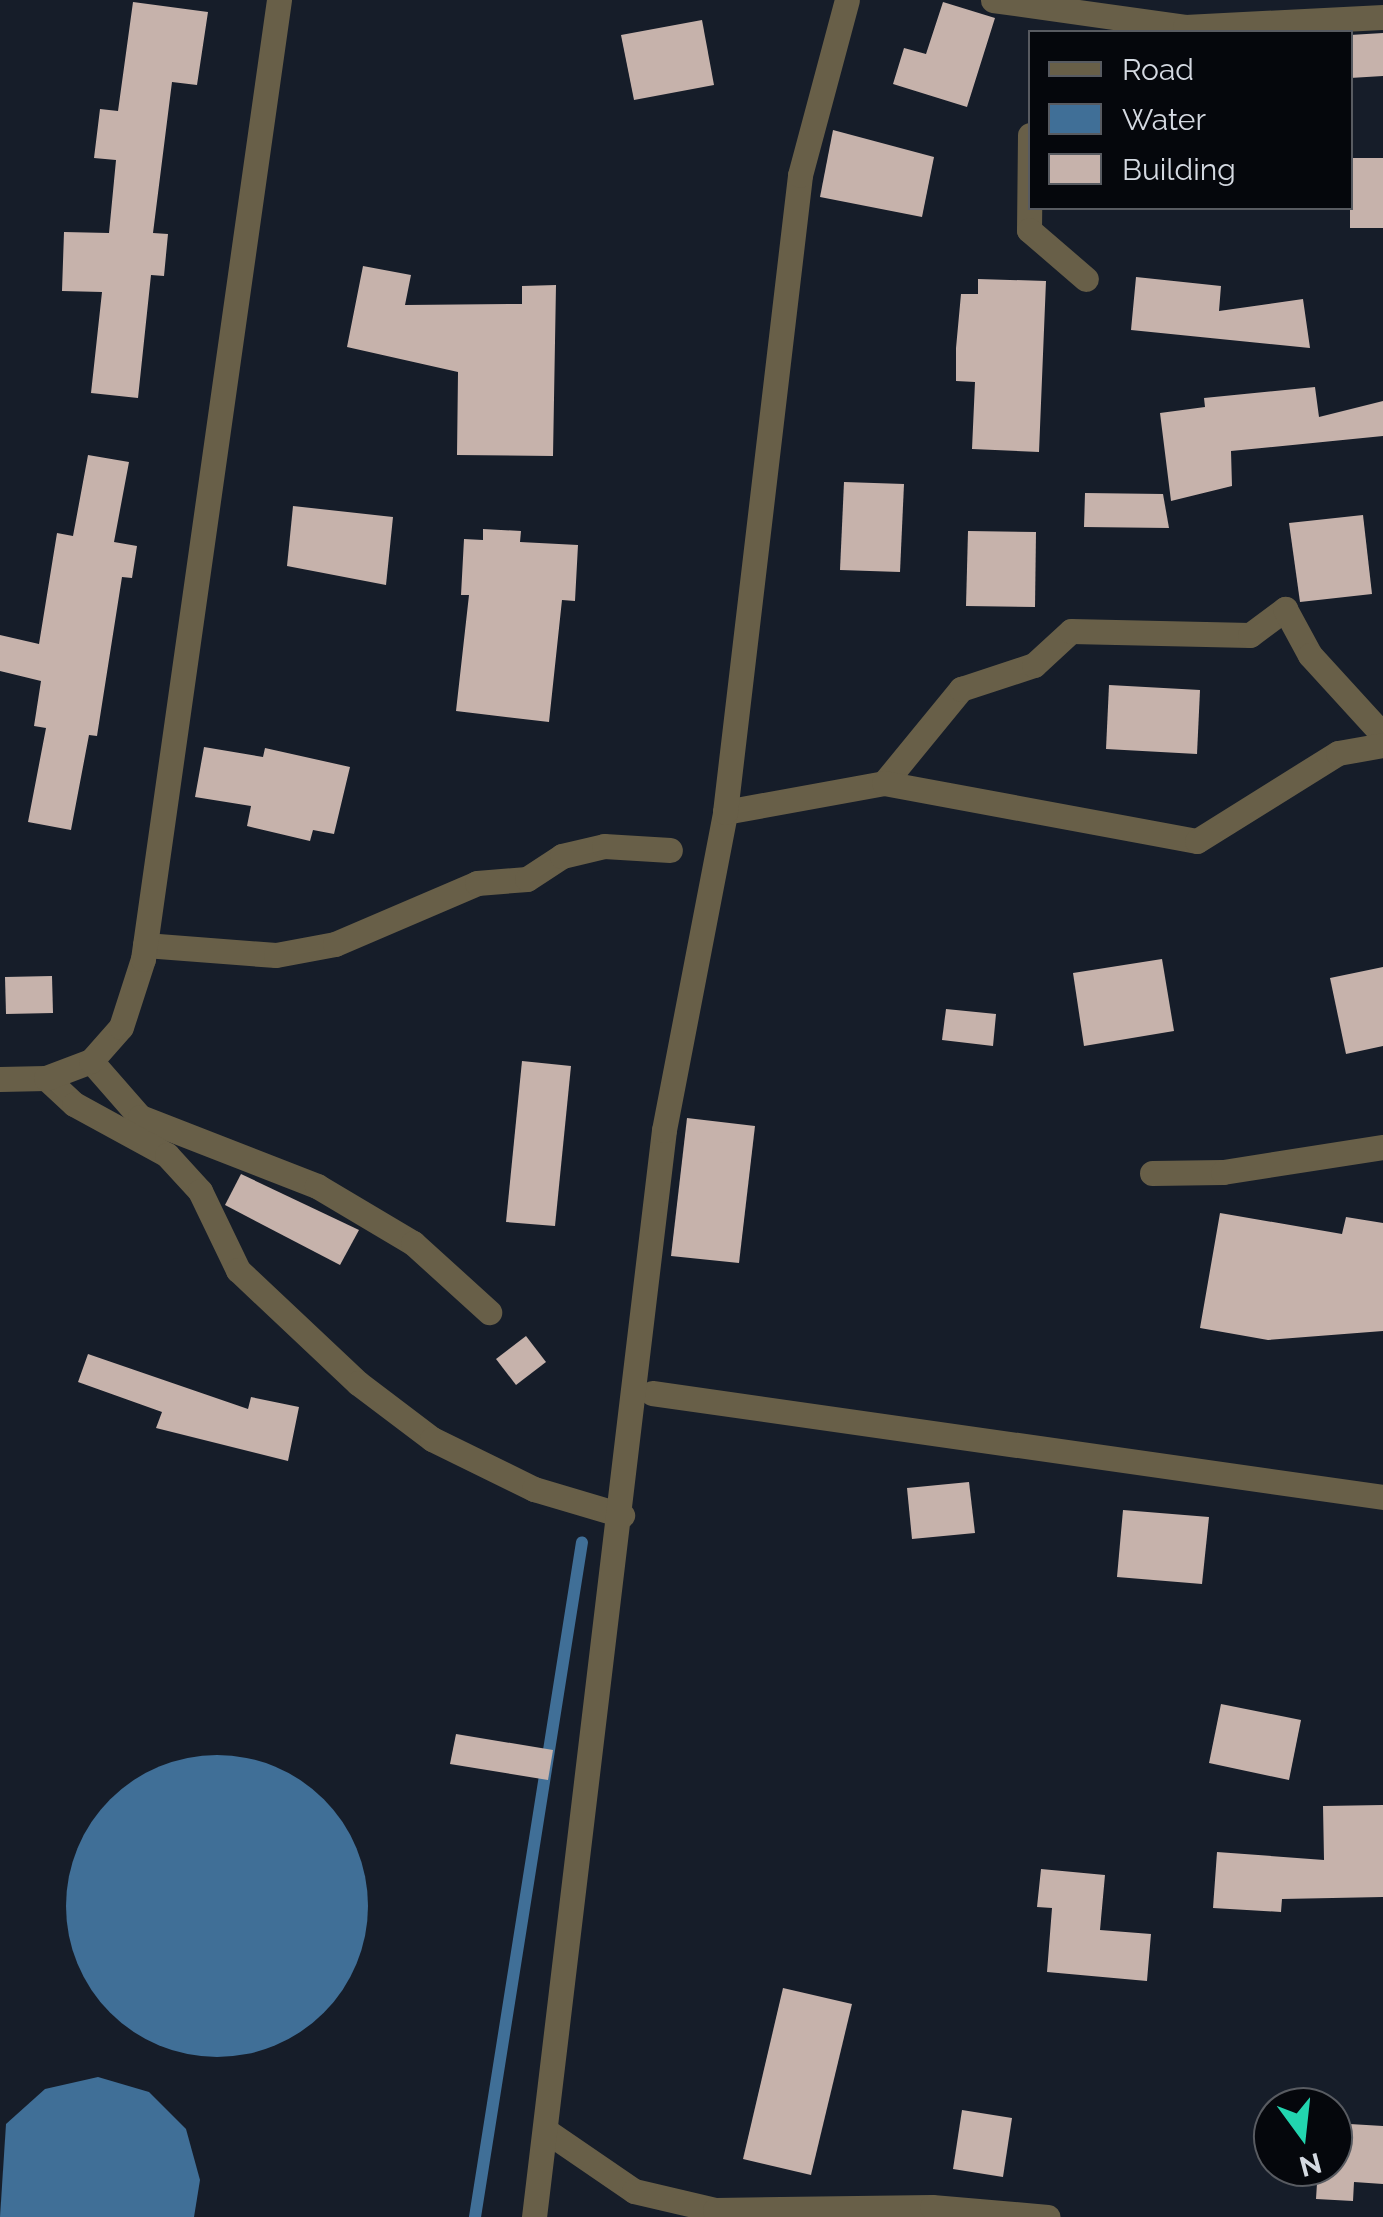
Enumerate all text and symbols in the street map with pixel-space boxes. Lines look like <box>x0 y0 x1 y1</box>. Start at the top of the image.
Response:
legend <box>1028 30 1353 210</box>
text: Road <box>1122 52 1194 87</box>
text: Water <box>1122 102 1206 137</box>
text: Building <box>1122 152 1236 187</box>
north arrow <box>1253 2087 1353 2187</box>
text: N <box>1296 2146 1325 2183</box>

